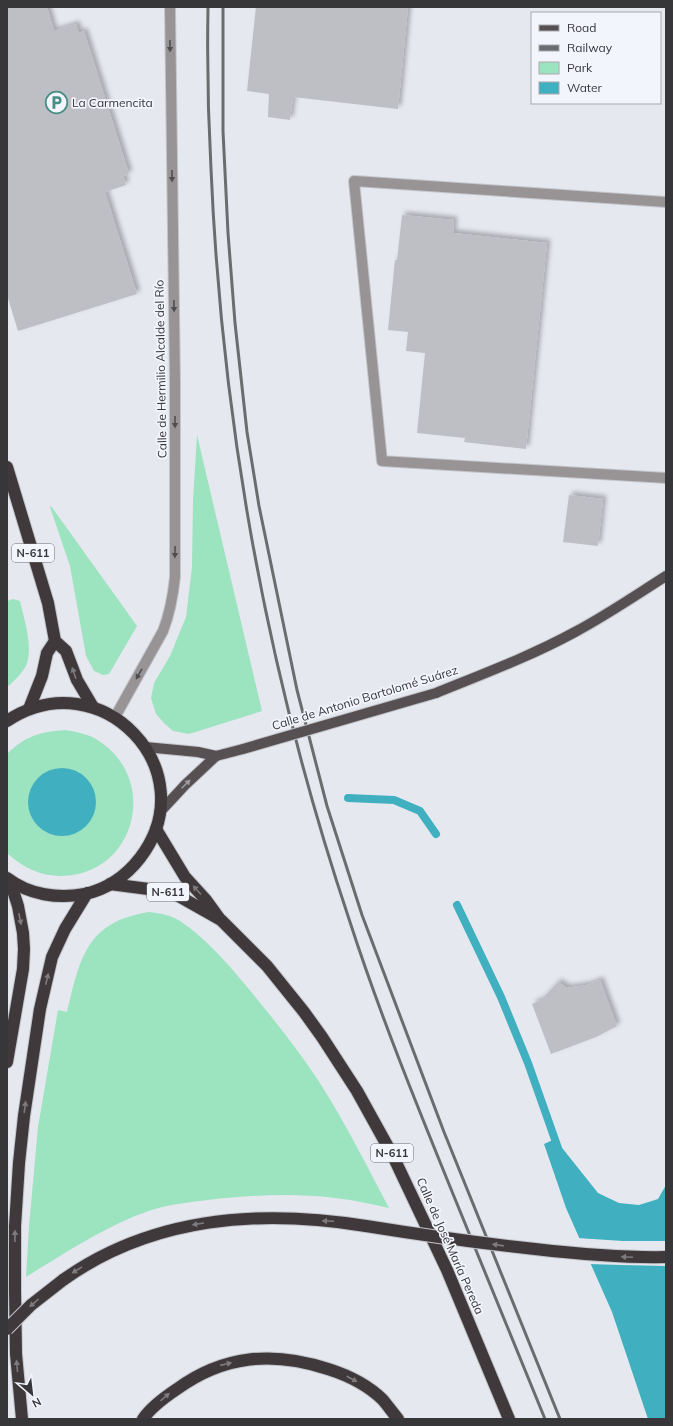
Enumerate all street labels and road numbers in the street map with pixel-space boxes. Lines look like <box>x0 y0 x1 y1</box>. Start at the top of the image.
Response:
street label: Calle de Hermilio Alcalde del Río <box>151 279 170 459</box>
road number: N-611 <box>12 544 54 562</box>
street label: Calle de Antonio Bartolomé Suárez <box>270 662 460 733</box>
road number: N-611 <box>147 883 189 901</box>
road number: N-611 <box>371 1144 413 1162</box>
street label: Calle de José María Pereda <box>413 1175 487 1317</box>

